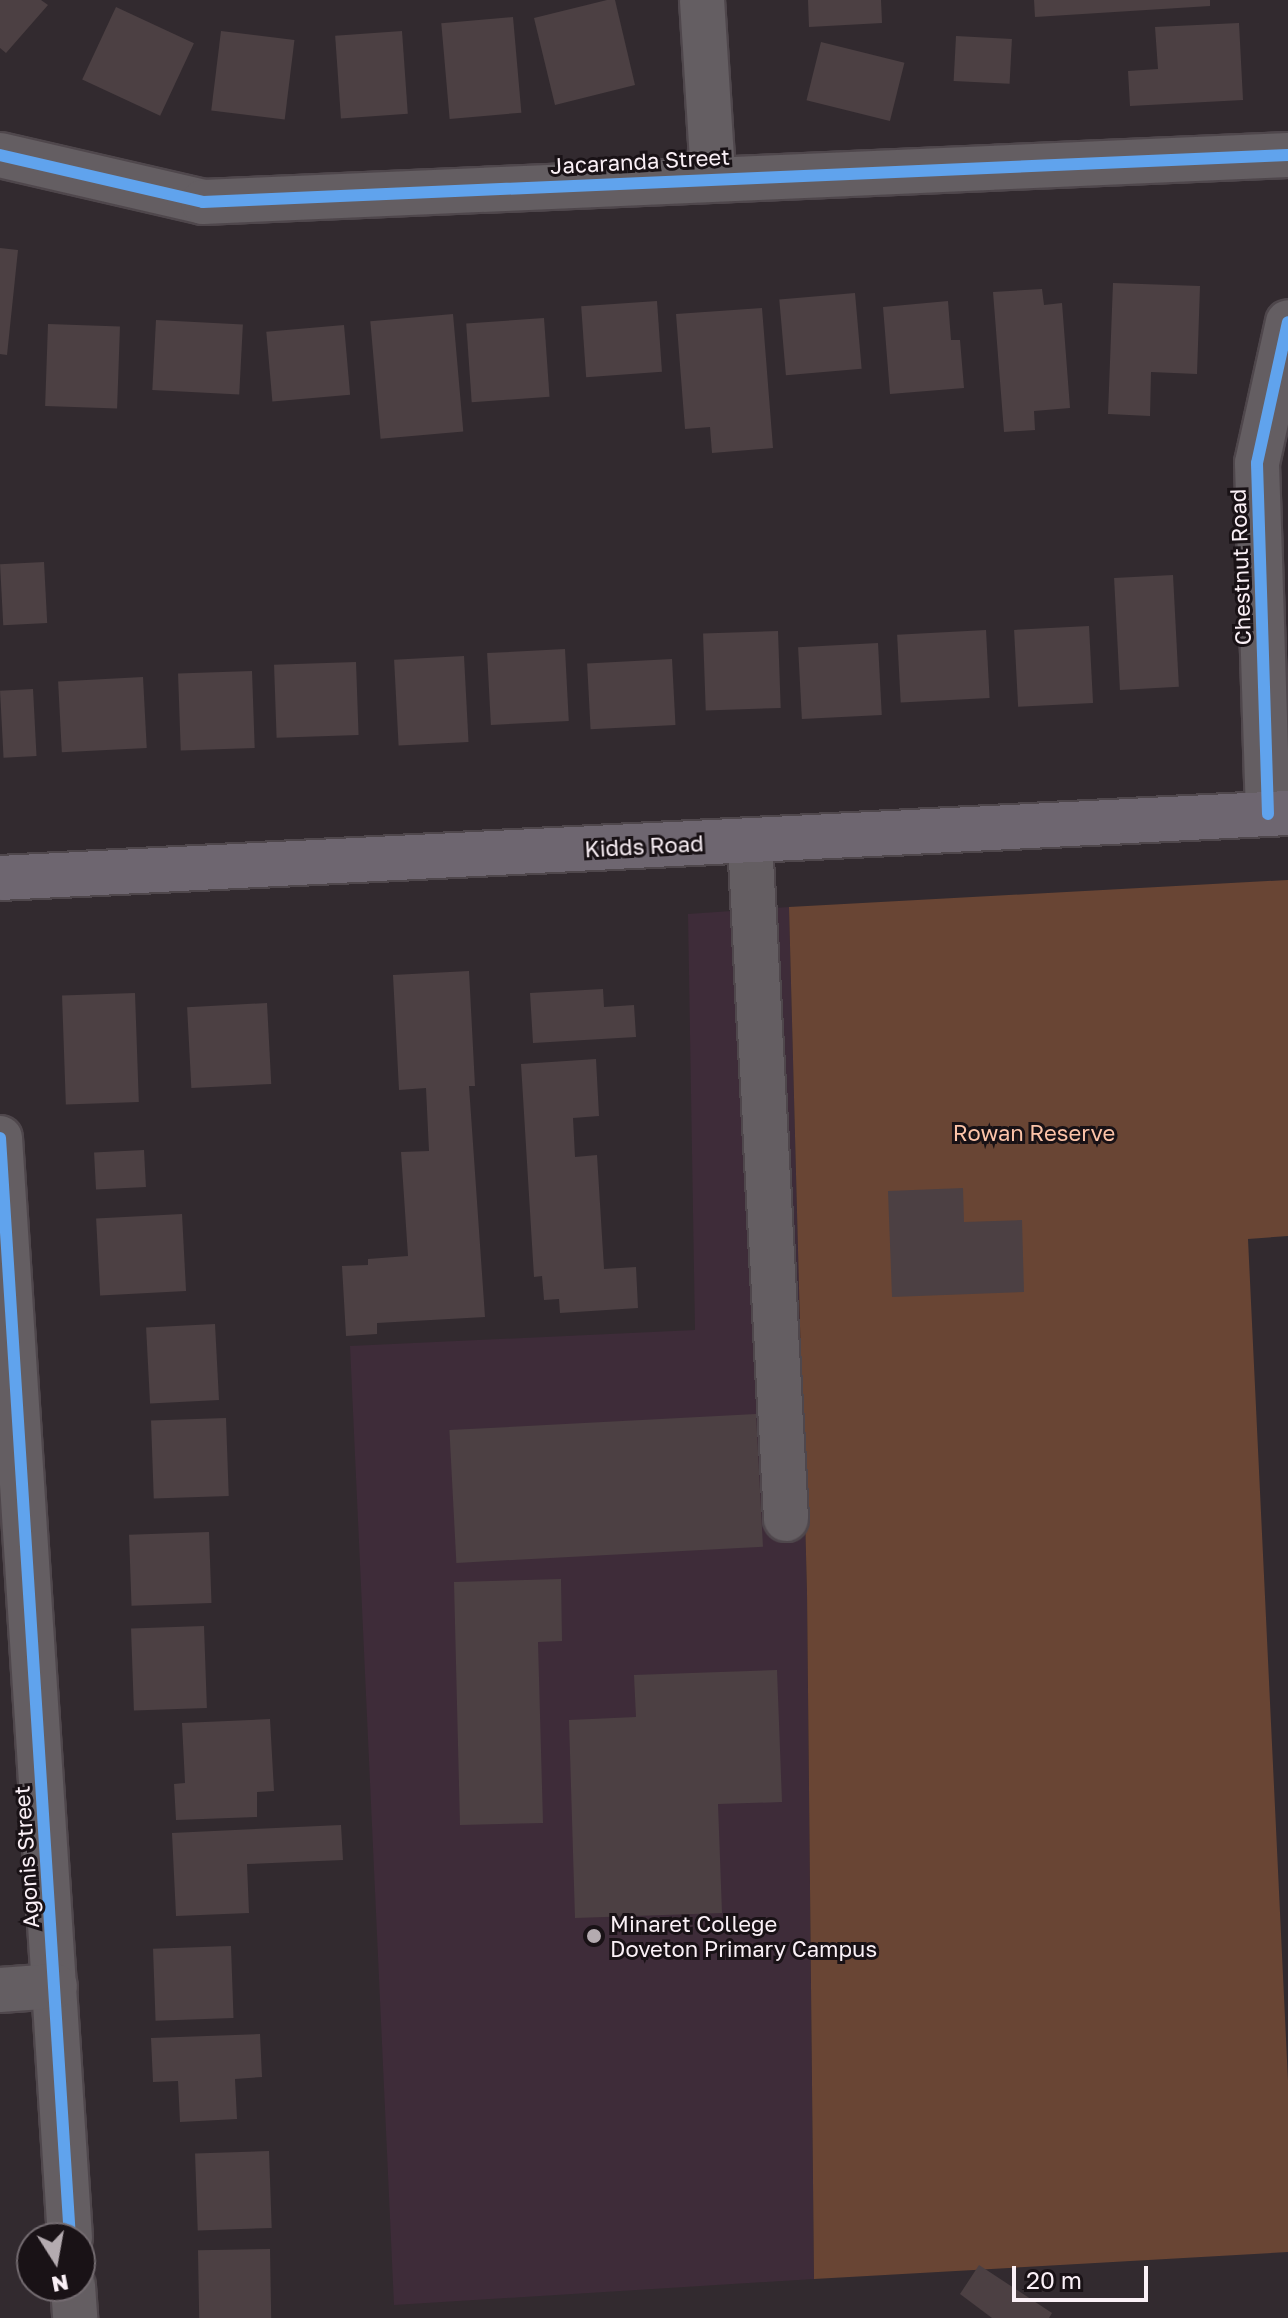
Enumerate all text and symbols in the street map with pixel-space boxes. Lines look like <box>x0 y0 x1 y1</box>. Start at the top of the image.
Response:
street label: Jacaranda Street <box>549 143 731 179</box>
street label: Chestnut Road <box>1224 488 1256 646</box>
street label: Kidds Road <box>584 830 704 862</box>
park label: Rowan Reserve <box>953 1120 1115 1146</box>
street label: Agonis Street <box>8 1785 44 1929</box>
place label: Minaret College Doveton Primary Campus <box>610 1910 877 1962</box>
marker: Minaret College Doveton Primary Campus <box>585 1927 603 1945</box>
north arrow <box>16 2222 96 2302</box>
scale bar <box>1016 2250 1152 2300</box>
text: 20 m <box>1026 2265 1082 2294</box>
text: N <box>50 2269 71 2299</box>

